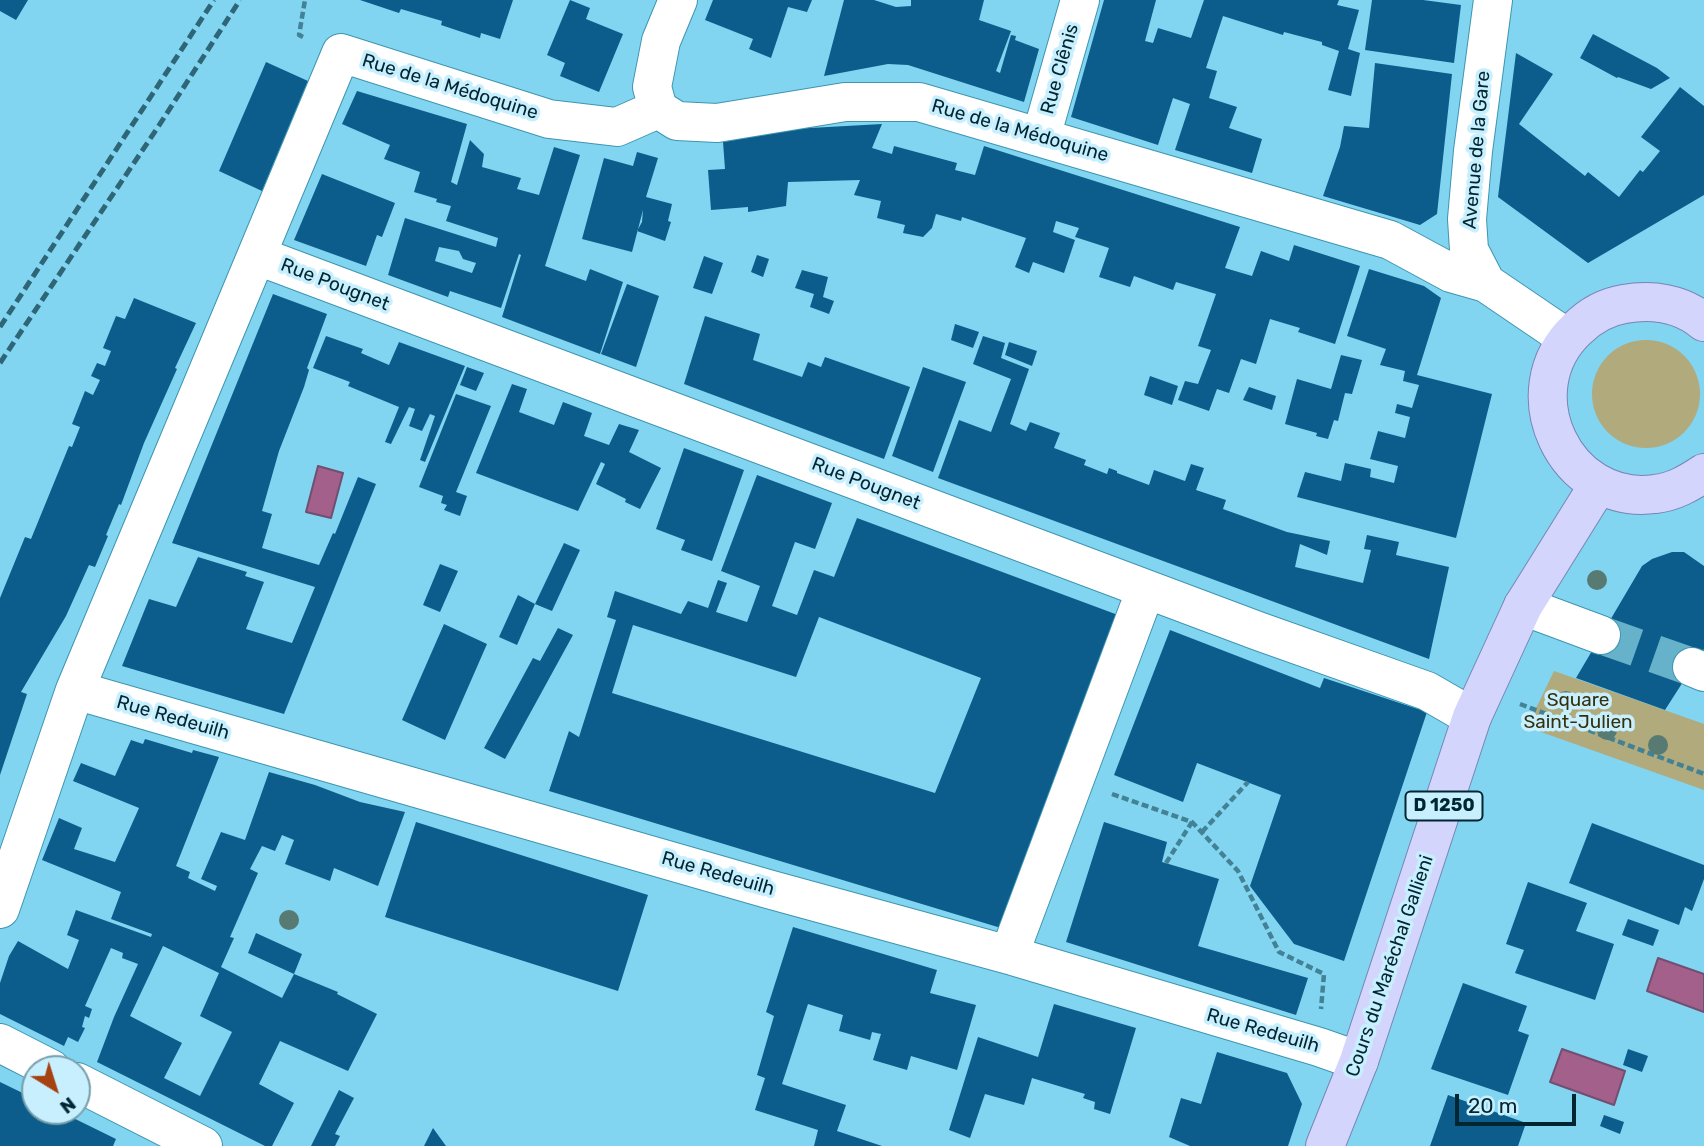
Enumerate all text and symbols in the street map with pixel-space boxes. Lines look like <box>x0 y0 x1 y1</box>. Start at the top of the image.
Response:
street label: Rue Clênis <box>1036 21 1084 117</box>
street label: Rue de la Médoquine <box>359 49 541 125</box>
street label: Avenue de la Gare <box>1459 70 1495 230</box>
street label: Rue de la Médoquine <box>929 95 1111 167</box>
street label: Rue Pougnet <box>277 254 393 316</box>
street label: Rue Pougnet <box>808 453 924 515</box>
park label: Square Saint-Julien <box>1523 690 1633 734</box>
street label: Rue Redeuilh <box>114 691 232 745</box>
road number: D 1250 <box>1406 792 1482 820</box>
street label: Rue Redeuilh <box>659 847 777 901</box>
street label: Cours du Maréchal Gallieni <box>1341 852 1439 1080</box>
street label: Rue Redeuilh <box>1204 1004 1322 1058</box>
north arrow <box>21 1055 91 1125</box>
scale bar <box>1459 1080 1580 1124</box>
text: N <box>56 1092 80 1119</box>
text: 20 m <box>1468 1093 1517 1118</box>

